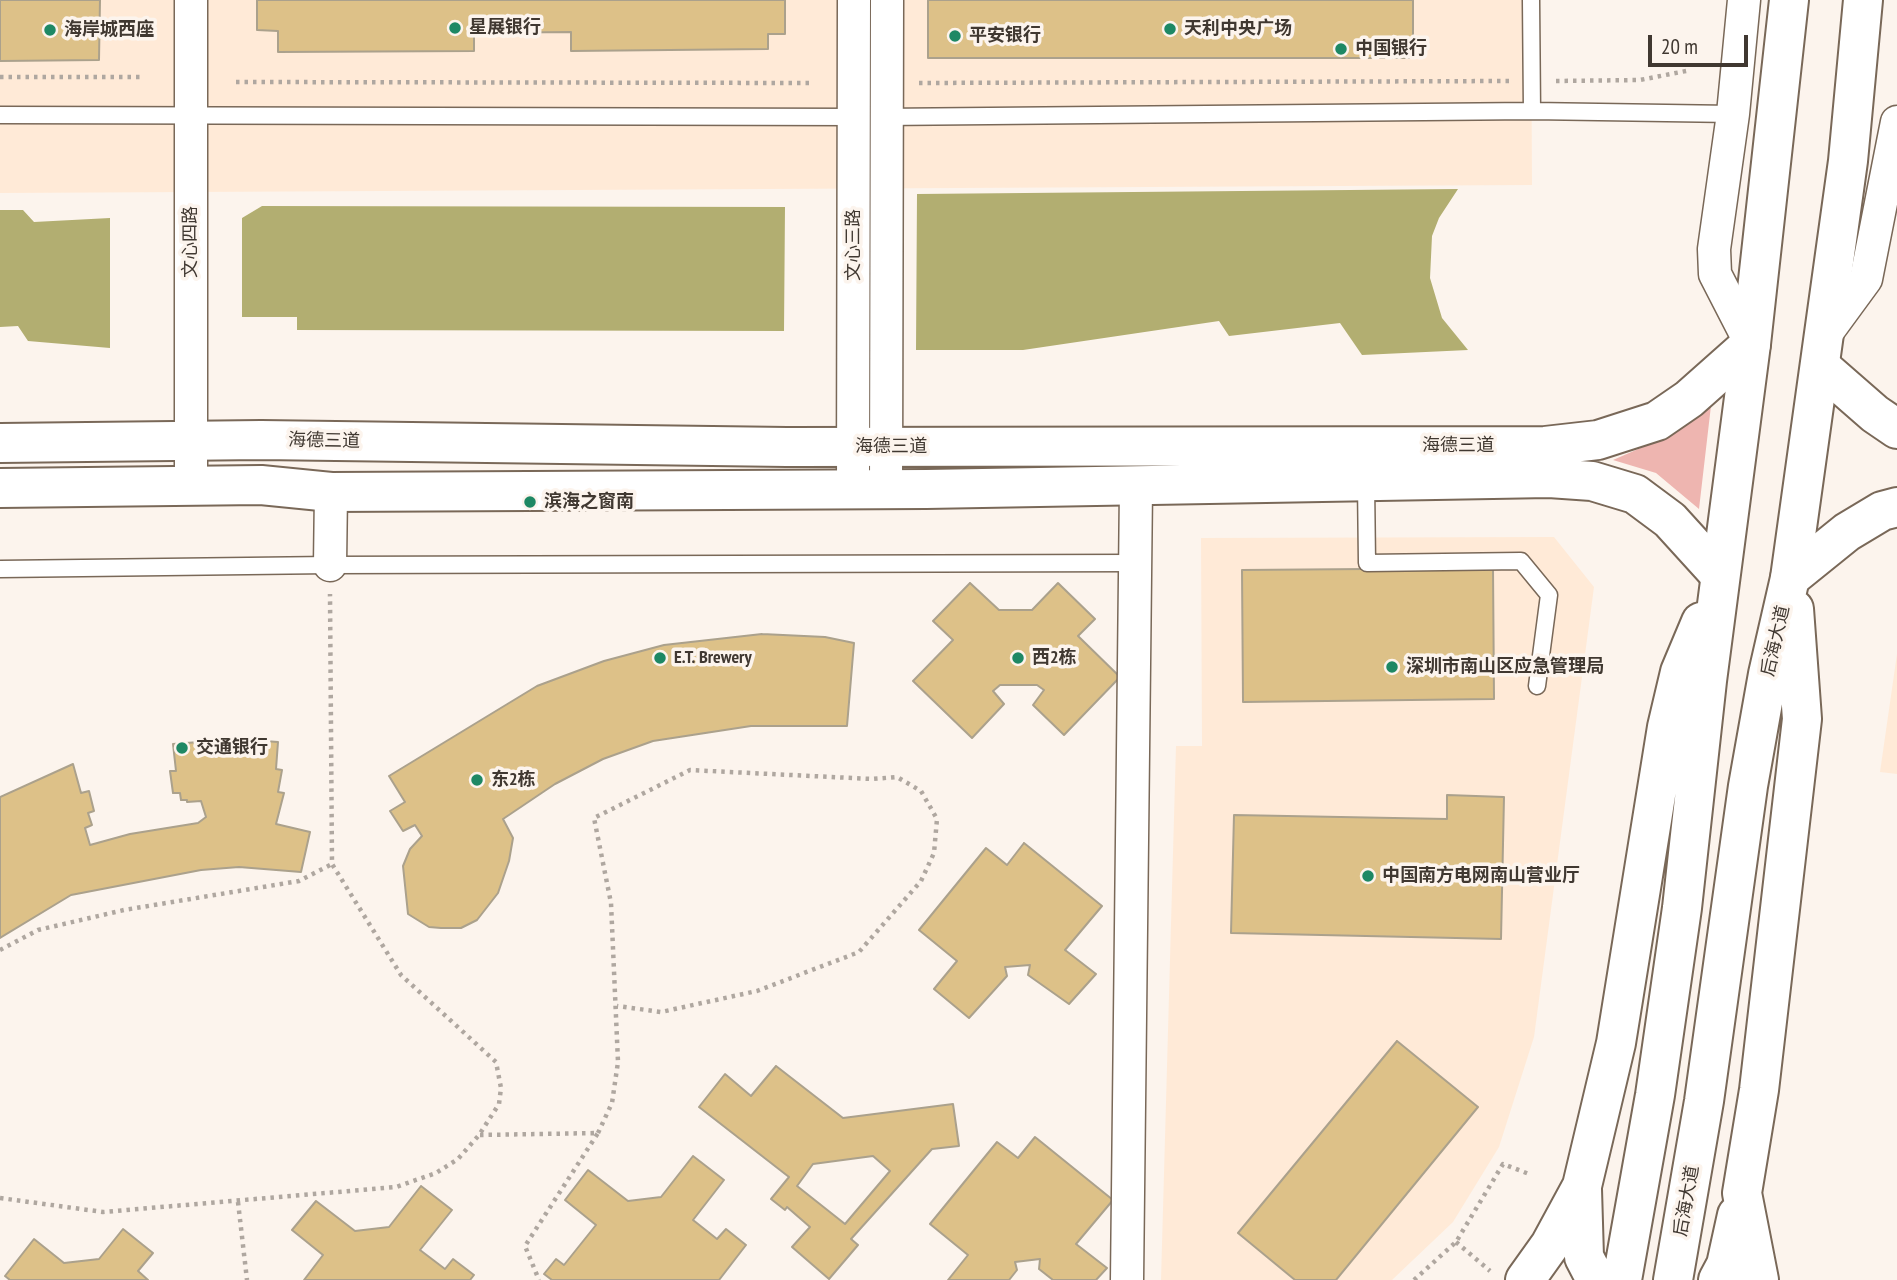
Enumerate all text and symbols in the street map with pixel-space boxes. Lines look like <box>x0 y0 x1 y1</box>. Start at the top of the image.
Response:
place label: 星展银行 <box>469 17 541 39</box>
place label: 天利中央广场 <box>1184 18 1292 40</box>
place label: 海岸城西座 <box>64 19 154 41</box>
marker: 星展银行 <box>447 20 463 36</box>
marker: 天利中央广场 <box>1162 21 1178 37</box>
scale bar <box>1652 21 1752 65</box>
marker: 海岸城西座 <box>42 22 58 38</box>
place label: 平安银行 <box>969 25 1041 47</box>
marker: 平安银行 <box>947 28 963 44</box>
text: 20 m <box>1661 33 1698 60</box>
place label: 中国银行 <box>1355 38 1427 60</box>
marker: 中国银行 <box>1333 41 1349 57</box>
street label: 文心四路 <box>180 206 202 278</box>
street label: 文心三路 <box>843 209 865 281</box>
street label: 海德三道 <box>288 430 360 452</box>
street label: 海德三道 <box>1422 435 1494 457</box>
street label: 海德三道 <box>855 436 927 458</box>
place label: 滨海之窗南 <box>544 491 634 513</box>
marker: 滨海之窗南 <box>522 494 538 510</box>
street label: 后海大道 <box>1757 603 1795 679</box>
place label: E.T. Brewery <box>674 647 752 669</box>
place label: 西2栋 <box>1032 647 1077 669</box>
marker: E.T. Brewery <box>652 650 668 666</box>
marker: 西2栋 <box>1010 650 1026 666</box>
place label: 深圳市南山区应急管理局 <box>1406 656 1604 678</box>
marker: 深圳市南山区应急管理局 <box>1384 659 1400 675</box>
place label: 交通银行 <box>196 737 268 759</box>
marker: 交通银行 <box>174 740 190 756</box>
place label: 东2栋 <box>491 769 536 791</box>
marker: 东2栋 <box>469 772 485 788</box>
place label: 中国南方电网南山营业厅 <box>1382 865 1580 887</box>
marker: 中国南方电网南山营业厅 <box>1360 868 1376 884</box>
street label: 后海大道 <box>1670 1164 1704 1238</box>

